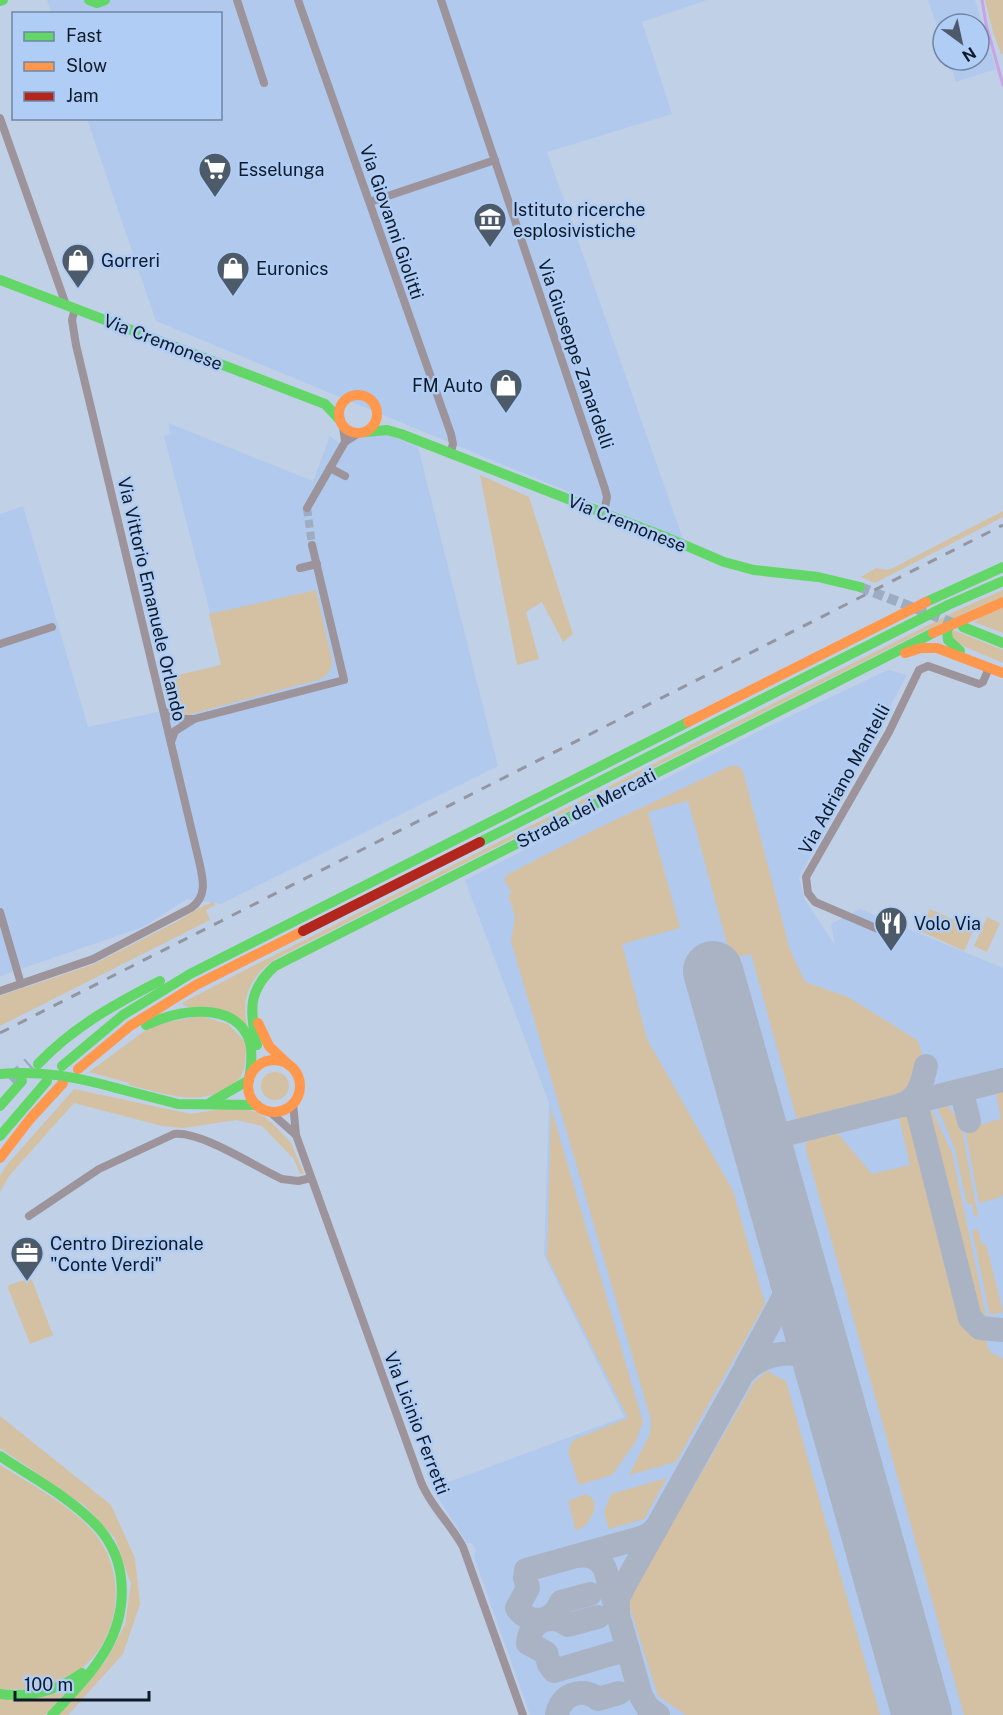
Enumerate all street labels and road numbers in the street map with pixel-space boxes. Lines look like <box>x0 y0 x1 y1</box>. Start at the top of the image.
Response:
street label: Via Giovanni Giolitti <box>356 142 428 302</box>
street label: Via Giuseppe Zanardelli <box>534 257 618 451</box>
street label: Via Cremonese <box>100 310 226 374</box>
street label: Via Vittorio Emanuele Orlando <box>114 475 190 723</box>
street label: Via Cremonese <box>565 490 689 556</box>
street label: Via Adriano Mantelli <box>794 700 894 858</box>
street label: Strada dei Mercati <box>513 764 659 852</box>
street label: Via Licinio Ferretti <box>380 1349 454 1497</box>

